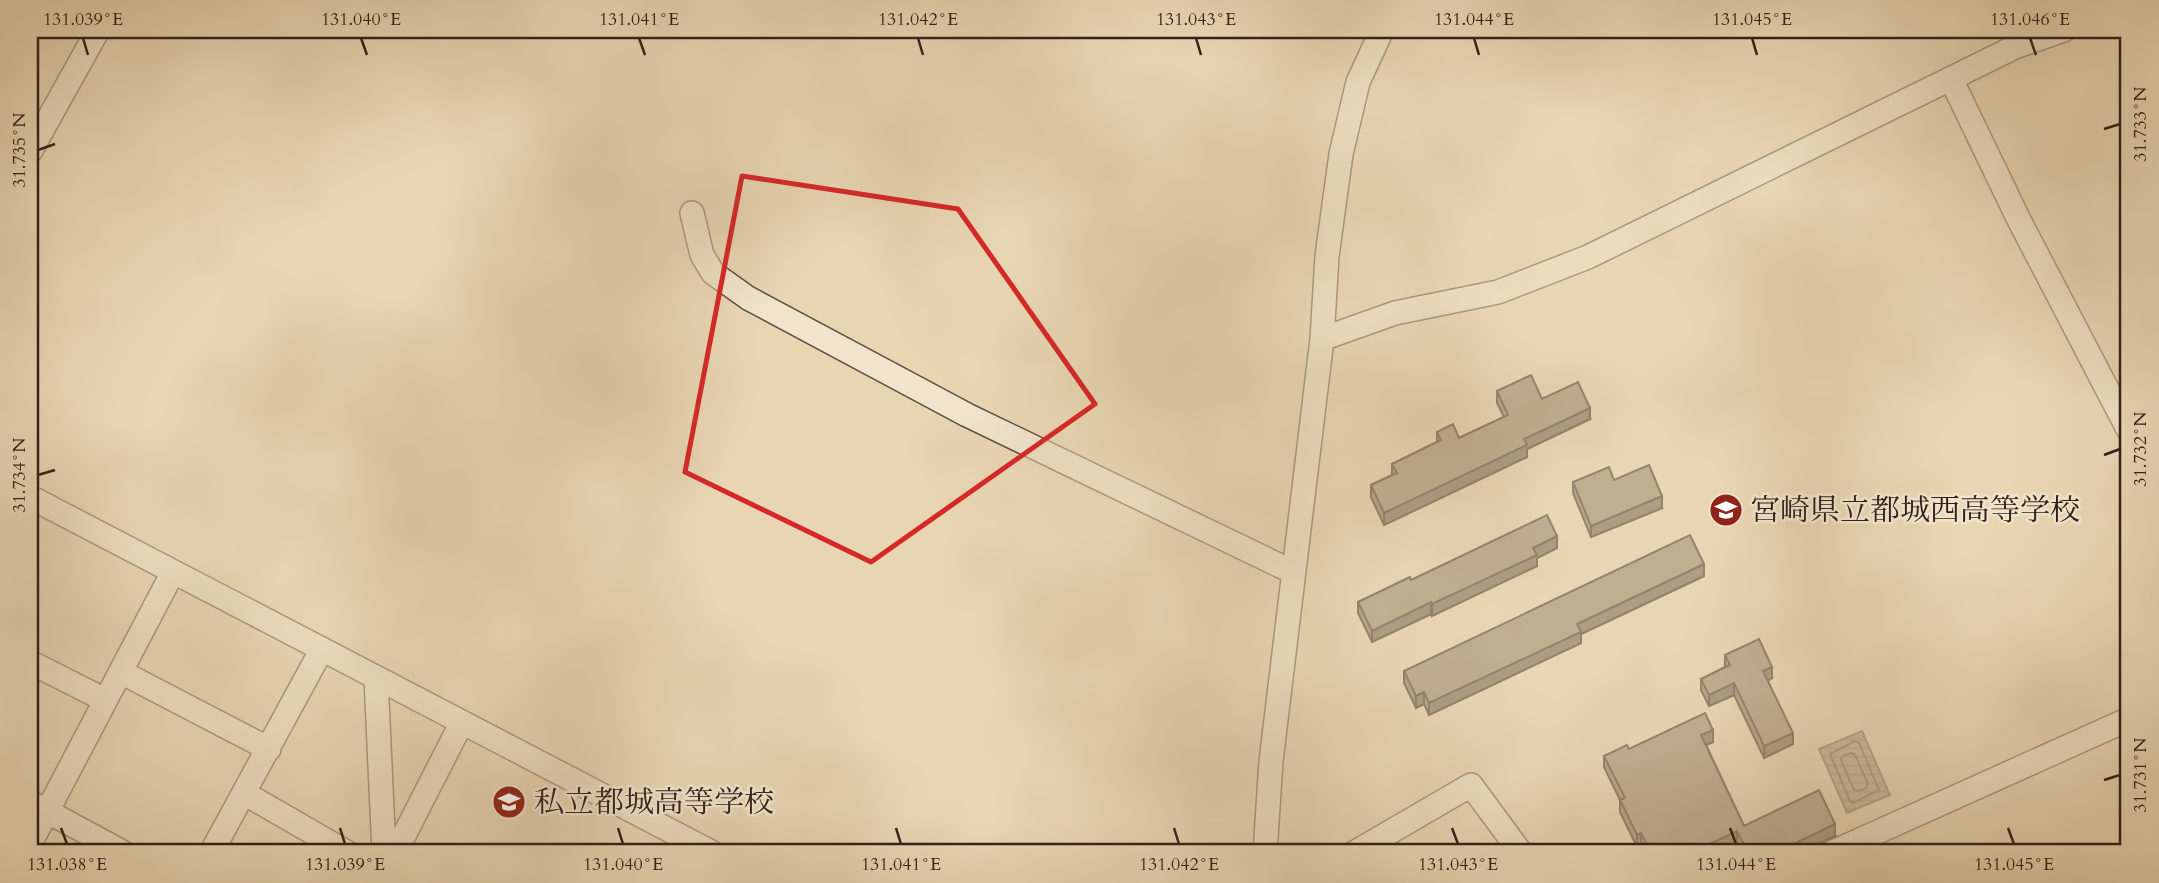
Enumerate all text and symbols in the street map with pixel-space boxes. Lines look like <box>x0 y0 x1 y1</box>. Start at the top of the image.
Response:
text: 131.039°E <box>43 7 123 32</box>
text: 131.040°E <box>321 7 401 32</box>
text: 131.041°E <box>599 7 679 32</box>
text: 131.042°E <box>878 7 958 32</box>
text: 131.043°E <box>1156 7 1236 32</box>
text: 131.044°E <box>1434 7 1514 32</box>
text: 131.045°E <box>1712 7 1792 32</box>
text: 131.046°E <box>1990 7 2070 32</box>
text: 31.733°N <box>2128 86 2153 162</box>
text: 31.735°N <box>7 112 32 188</box>
text: 31.732°N <box>2128 411 2153 487</box>
text: 31.734°N <box>7 437 32 513</box>
place label: 宮崎県立都城西高等学校 <box>1750 490 2080 531</box>
school or university icon: 宮崎県立都城西高等学校 <box>1707 491 1745 529</box>
text: 31.731°N <box>2128 737 2153 813</box>
place label: 私立都城高等学校 <box>534 782 774 823</box>
school or university icon: 私立都城高等学校 <box>490 783 528 821</box>
text: 131.038°E <box>27 852 107 877</box>
text: 131.039°E <box>305 852 385 877</box>
text: 131.040°E <box>583 852 663 877</box>
text: 131.041°E <box>861 852 941 877</box>
text: 131.042°E <box>1139 852 1219 877</box>
text: 131.043°E <box>1418 852 1498 877</box>
text: 131.044°E <box>1696 852 1776 877</box>
text: 131.045°E <box>1974 852 2054 877</box>

